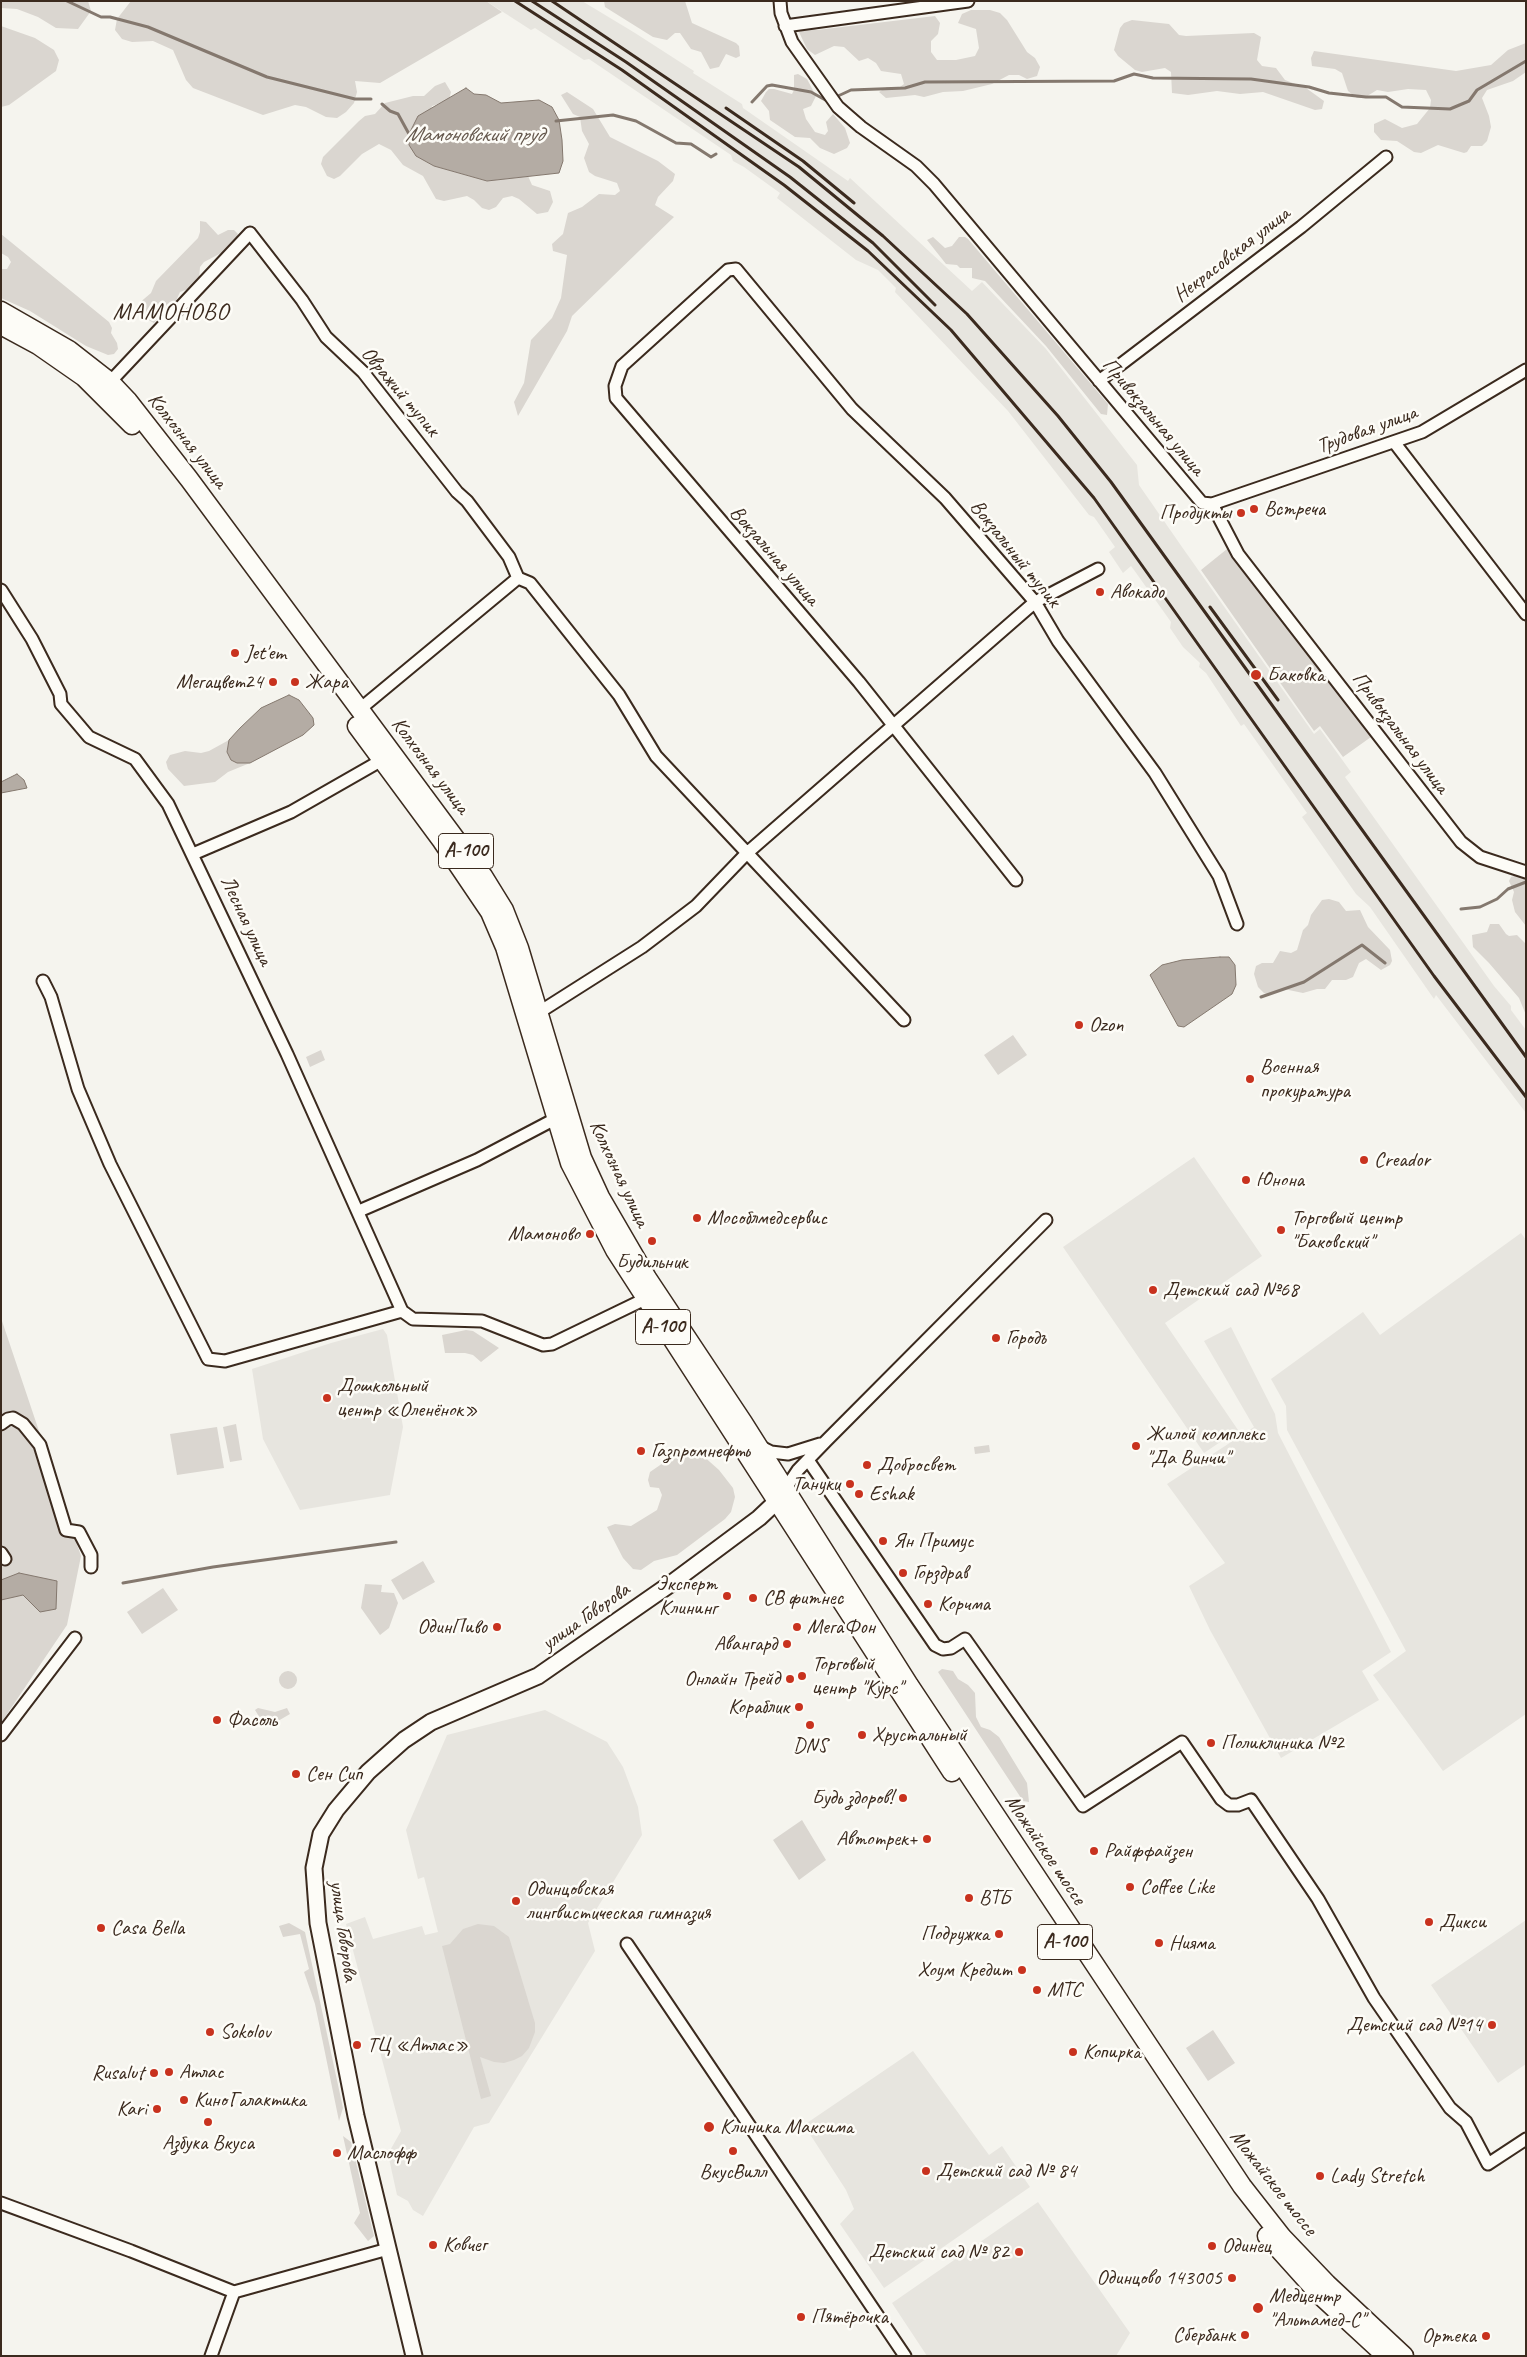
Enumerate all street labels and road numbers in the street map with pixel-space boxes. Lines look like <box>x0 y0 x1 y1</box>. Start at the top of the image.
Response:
street label: Некрасовская улица <box>1169 202 1295 308</box>
street label: Овражий тупик <box>355 342 445 442</box>
street label: Привокзальная улица <box>1096 353 1210 481</box>
street label: Колхозная улица <box>142 388 232 494</box>
street label: Трудовая улица <box>1314 400 1420 460</box>
street label: Вокзальный тупик <box>964 495 1066 613</box>
street label: Вокзальная улица <box>724 501 824 611</box>
street label: Привокзальная улица <box>1346 667 1454 799</box>
street label: Колхозная улица <box>385 713 475 819</box>
road number: А-100 <box>438 834 494 868</box>
street label: Лесная улица <box>214 872 278 970</box>
street label: Колхозная улица <box>583 1117 655 1231</box>
road number: А-100 <box>636 1310 690 1344</box>
street label: улица Говорова <box>537 1578 635 1656</box>
street label: Можайское шоссе <box>999 1790 1091 1910</box>
street label: улица Говорова <box>323 1879 363 1983</box>
road number: А-100 <box>1038 1924 1092 1960</box>
street label: Можайское шоссе <box>1224 2125 1322 2241</box>

